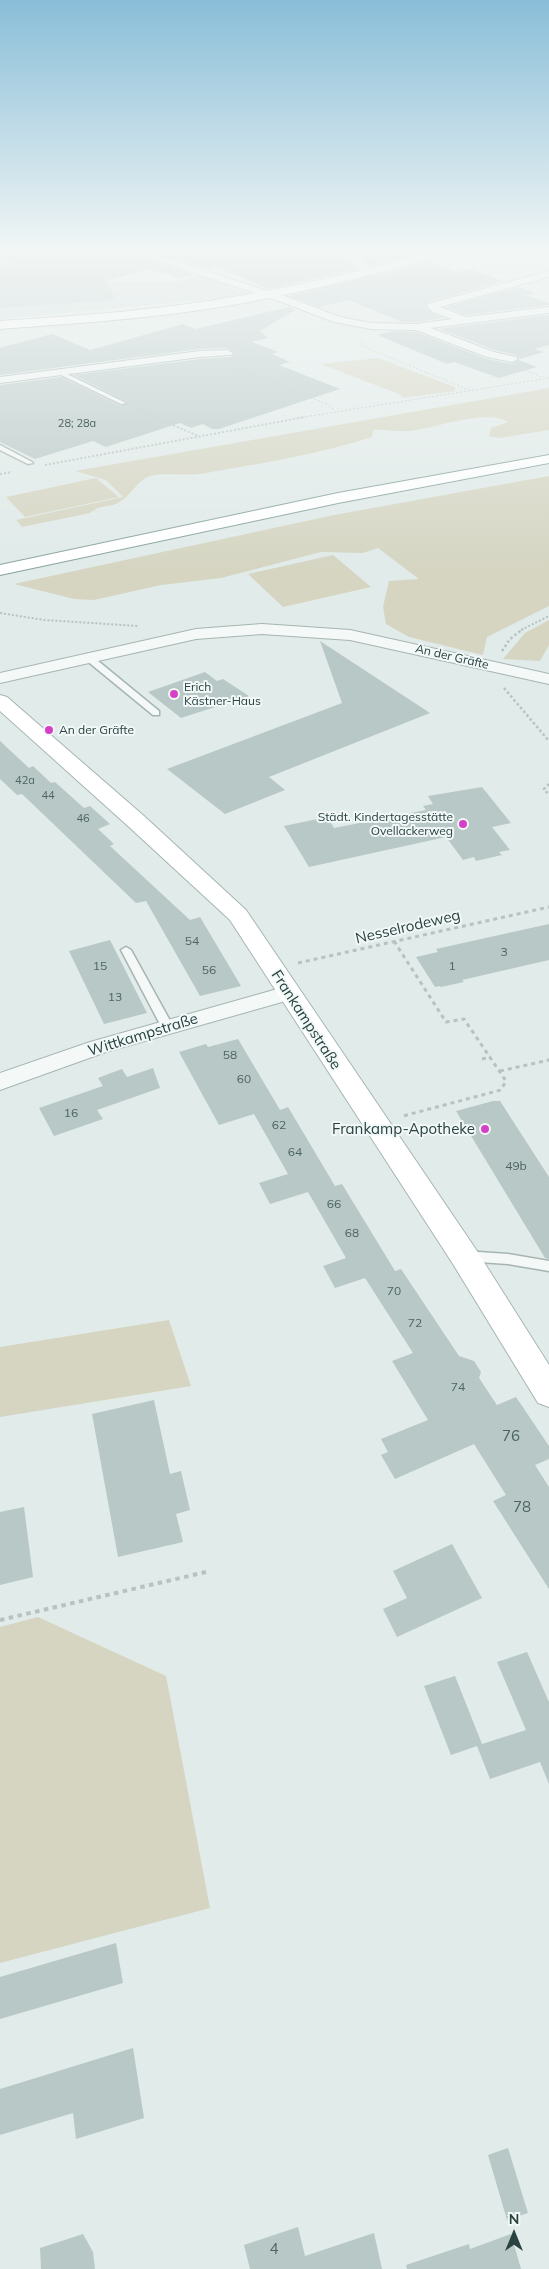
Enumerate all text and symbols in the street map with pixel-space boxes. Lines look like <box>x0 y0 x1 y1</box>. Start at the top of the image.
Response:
house number: 28; 28a <box>58 417 96 431</box>
street label: An der Gräfte <box>414 642 490 672</box>
place label: Erich Kästner-Haus <box>184 680 261 708</box>
marker: Erich Kästner-Haus <box>168 688 180 700</box>
place label: An der Gräfte <box>59 723 134 737</box>
marker: An der Gräfte <box>43 724 55 736</box>
house number: 42a <box>15 774 35 788</box>
house number: 44 <box>41 789 55 803</box>
place label: Städt. Kindertagesstätte Ovellackerweg <box>318 810 453 838</box>
house number: 46 <box>76 812 90 826</box>
marker: Städt. Kindertagesstätte Ovellackerweg <box>457 818 469 830</box>
street label: Nesselrodeweg <box>354 906 462 948</box>
house number: 54 <box>185 934 199 948</box>
house number: 3 <box>500 945 508 959</box>
house number: 15 <box>93 959 107 973</box>
house number: 1 <box>448 959 456 973</box>
house number: 56 <box>202 963 216 977</box>
street label: Frankampstraße <box>267 967 345 1073</box>
house number: 13 <box>108 990 122 1004</box>
street label: Wittkampstraße <box>86 1010 200 1060</box>
house number: 58 <box>223 1048 237 1062</box>
house number: 60 <box>237 1072 251 1086</box>
house number: 16 <box>64 1106 78 1120</box>
house number: 62 <box>272 1118 286 1132</box>
place label: Frankamp-Apotheke <box>332 1120 475 1138</box>
marker: Frankamp-Apotheke <box>479 1123 491 1135</box>
house number: 64 <box>288 1145 302 1159</box>
house number: 49b <box>505 1159 527 1173</box>
house number: 66 <box>327 1197 341 1211</box>
house number: 68 <box>345 1226 359 1240</box>
house number: 70 <box>387 1284 401 1298</box>
house number: 72 <box>408 1316 422 1330</box>
house number: 74 <box>451 1380 465 1394</box>
house number: 76 <box>502 1427 520 1445</box>
house number: 78 <box>513 1498 531 1516</box>
north arrow <box>489 2209 539 2259</box>
text: N <box>509 2210 519 2228</box>
house number: 4 <box>270 2240 278 2258</box>

